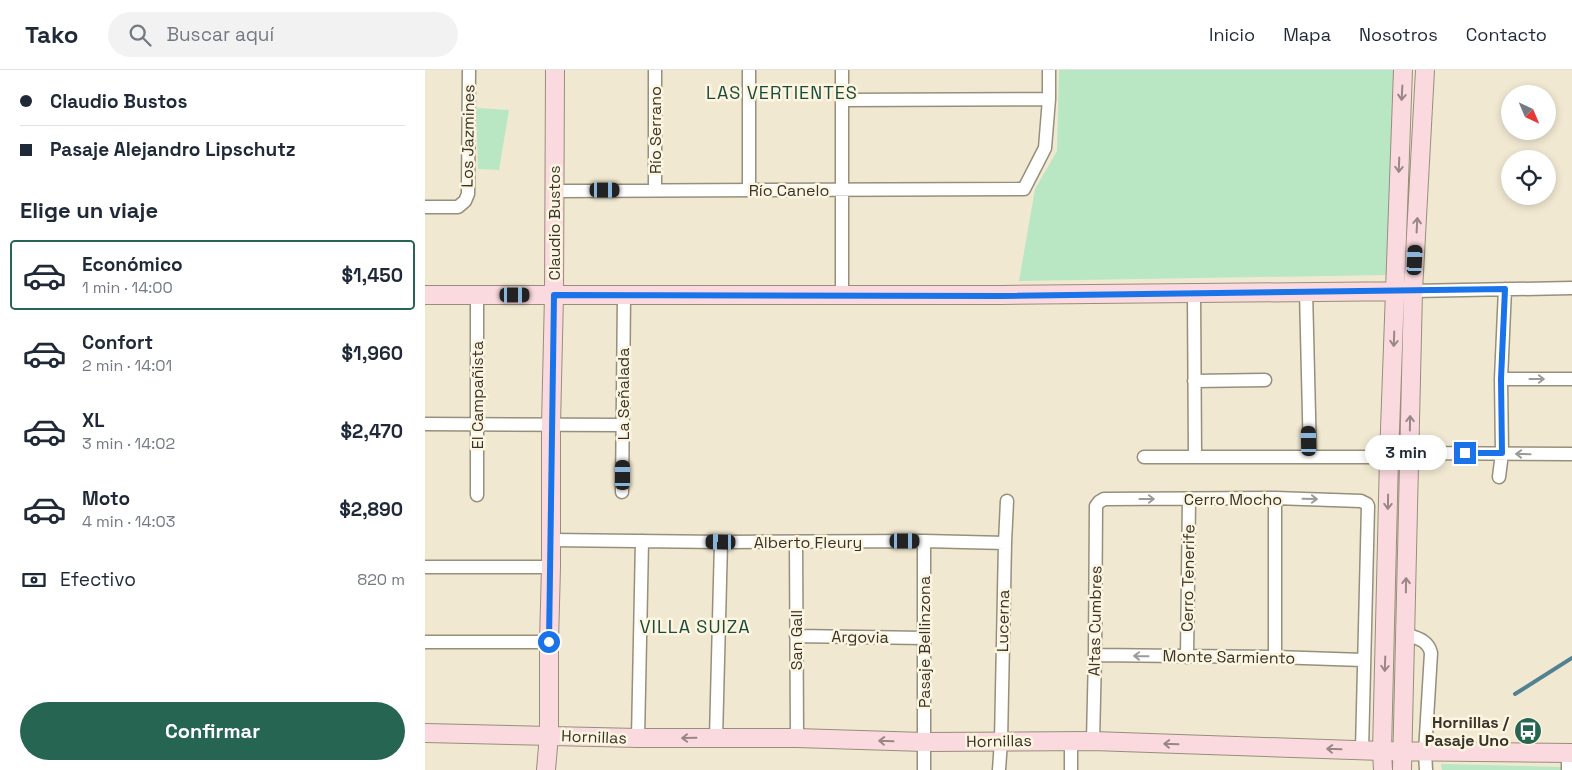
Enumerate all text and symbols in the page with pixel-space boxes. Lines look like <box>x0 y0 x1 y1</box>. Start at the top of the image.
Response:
search box <box>108 12 458 57</box>
text: Tako <box>25 19 78 50</box>
icon: search <box>126 21 154 49</box>
text: Buscar aquí <box>166 22 274 47</box>
text: Inicio <box>1209 23 1255 46</box>
text: Mapa <box>1283 23 1331 46</box>
text: Nosotros <box>1359 23 1438 46</box>
text: Contacto <box>1466 23 1547 46</box>
district label: LAS VERTIENTES <box>706 81 858 104</box>
street label: Los Jazmines <box>457 84 479 188</box>
one-way arrow <box>1397 85 1406 101</box>
north arrow <box>1501 85 1556 140</box>
map controls <box>1501 85 1556 205</box>
street label: Río Serrano <box>645 86 666 174</box>
text: Claudio Bustos <box>50 89 187 114</box>
text: Pasaje Alejandro Lipschutz <box>50 137 296 162</box>
button: locate <box>1501 150 1556 205</box>
one-way arrow <box>1394 156 1404 172</box>
street label: Claudio Bustos <box>544 165 565 281</box>
street label: Río Canelo <box>749 180 829 201</box>
car <box>590 183 620 198</box>
text: Elige un viaje <box>20 196 158 224</box>
one-way arrow <box>1412 217 1422 234</box>
car <box>1406 245 1423 275</box>
text: Económico <box>82 252 183 277</box>
icon: car <box>22 253 67 298</box>
text: $1,450 <box>342 263 403 288</box>
text: 1 min · 14:00 <box>82 277 173 298</box>
car <box>500 288 530 303</box>
text: Confort <box>82 330 153 355</box>
icon: car <box>22 331 67 376</box>
one-way arrow <box>1389 331 1398 347</box>
text: $1,960 <box>342 341 403 366</box>
street label: El Campañista <box>467 341 488 449</box>
street label: La Señalada <box>613 348 634 440</box>
text: 2 min · 14:01 <box>82 355 172 376</box>
one-way arrow <box>1528 374 1544 384</box>
text: XL <box>82 408 105 433</box>
icon: car <box>22 409 67 454</box>
one-way arrow <box>1405 415 1415 431</box>
text: $2,470 <box>341 419 403 444</box>
car <box>1301 426 1316 456</box>
text: 3 min · 14:02 <box>82 433 175 454</box>
callout: 3 min <box>1365 436 1447 470</box>
text: 3 min <box>1385 442 1427 463</box>
route end <box>1454 442 1476 464</box>
one-way arrow <box>1516 449 1532 459</box>
car <box>615 460 630 490</box>
text: Moto <box>82 486 130 511</box>
icon: car <box>22 487 67 532</box>
street label: Cerro Mocho <box>1184 489 1282 510</box>
one-way arrow <box>1138 494 1155 504</box>
one-way arrow <box>1384 494 1393 510</box>
one-way arrow <box>1301 495 1317 504</box>
text: $2,890 <box>339 497 403 522</box>
text: 4 min · 14:03 <box>82 511 175 532</box>
street label: Cerro Tenerife <box>1177 524 1199 632</box>
street label: Alberto Fleury <box>754 532 862 553</box>
car <box>705 534 736 550</box>
car <box>890 534 920 549</box>
street label: Altas Cumbres <box>1084 565 1106 677</box>
icon: cash <box>20 566 48 594</box>
text: Efectivo <box>60 567 136 592</box>
text: 820 m <box>357 569 405 590</box>
street label: Pasaje Bellinzona <box>914 576 935 708</box>
one-way arrow <box>1402 577 1411 593</box>
street label: Lucerna <box>992 590 1014 652</box>
street label: San Gall <box>786 610 807 670</box>
district label: VILLA SUIZA <box>639 615 751 638</box>
street label: Argovia <box>831 626 889 648</box>
route start <box>538 631 560 653</box>
street label: Monte Sarmiento <box>1162 645 1296 669</box>
one-way arrow <box>1133 651 1150 661</box>
one-way arrow <box>1380 656 1389 672</box>
button: Confirmar <box>20 702 405 760</box>
place label: Hornillas / Pasaje Uno <box>1425 712 1510 751</box>
bus stop icon: Hornillas / Pasaje Uno <box>1513 716 1543 746</box>
street label: Hornillas <box>561 725 627 749</box>
street label: Hornillas <box>966 730 1032 752</box>
one-way arrow <box>681 733 698 743</box>
one-way arrow <box>878 736 894 745</box>
one-way arrow <box>1163 739 1179 748</box>
one-way arrow <box>1326 745 1342 754</box>

